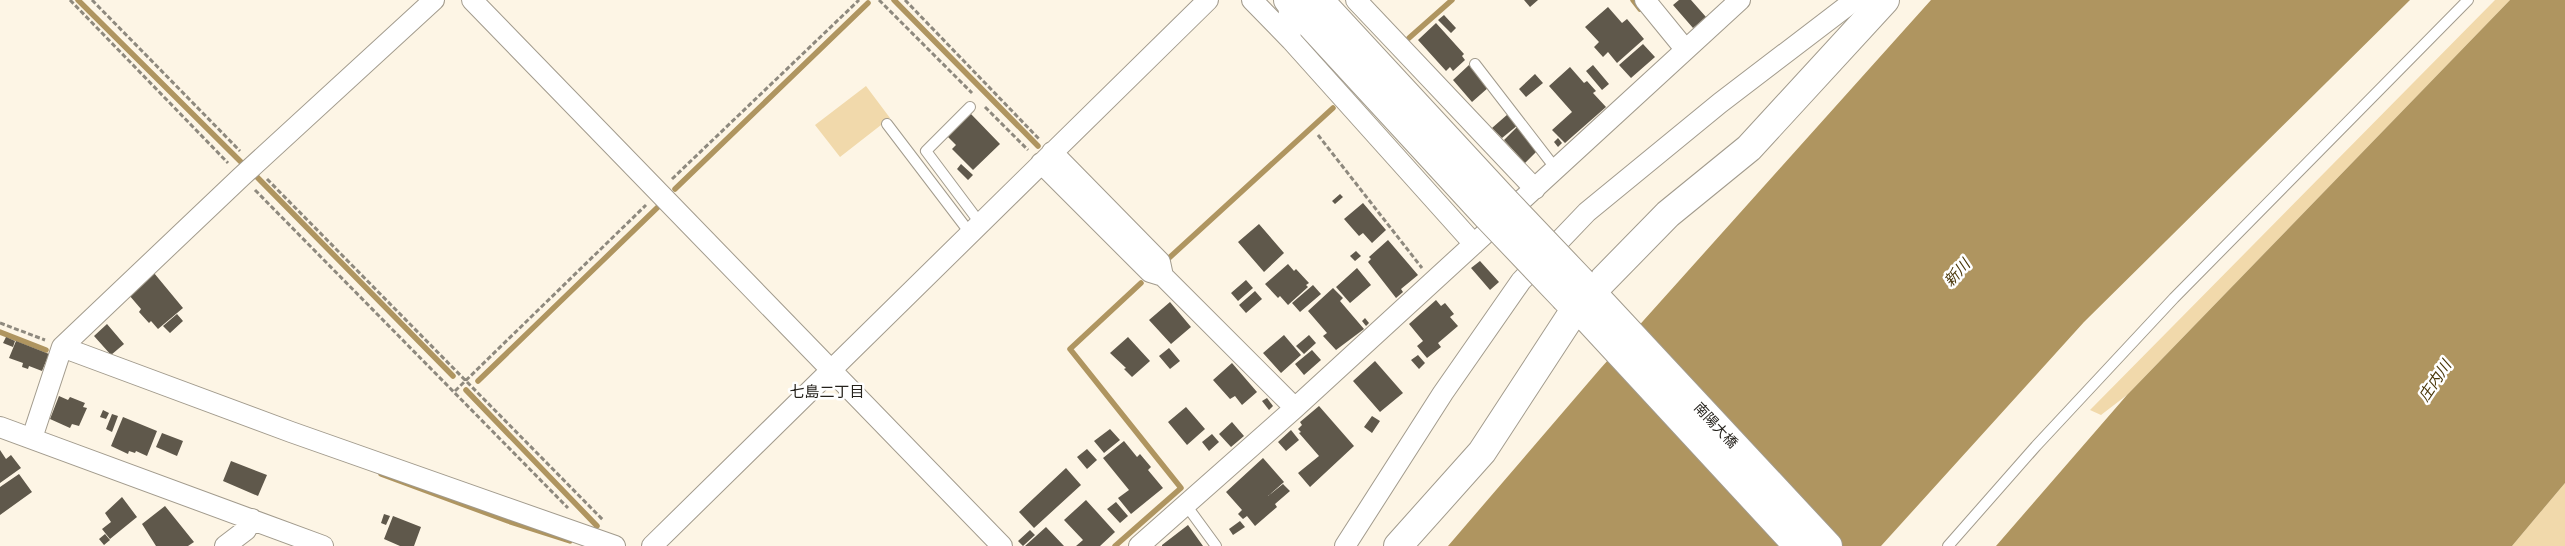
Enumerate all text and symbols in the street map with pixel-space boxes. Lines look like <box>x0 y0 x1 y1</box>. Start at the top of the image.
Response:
water label: 新川 <box>1940 254 1975 290</box>
water label: 庄内川 <box>2414 355 2456 405</box>
district label: 七島二丁目 <box>789 382 865 401</box>
street label: 南陽大橋 <box>1690 398 1742 452</box>

